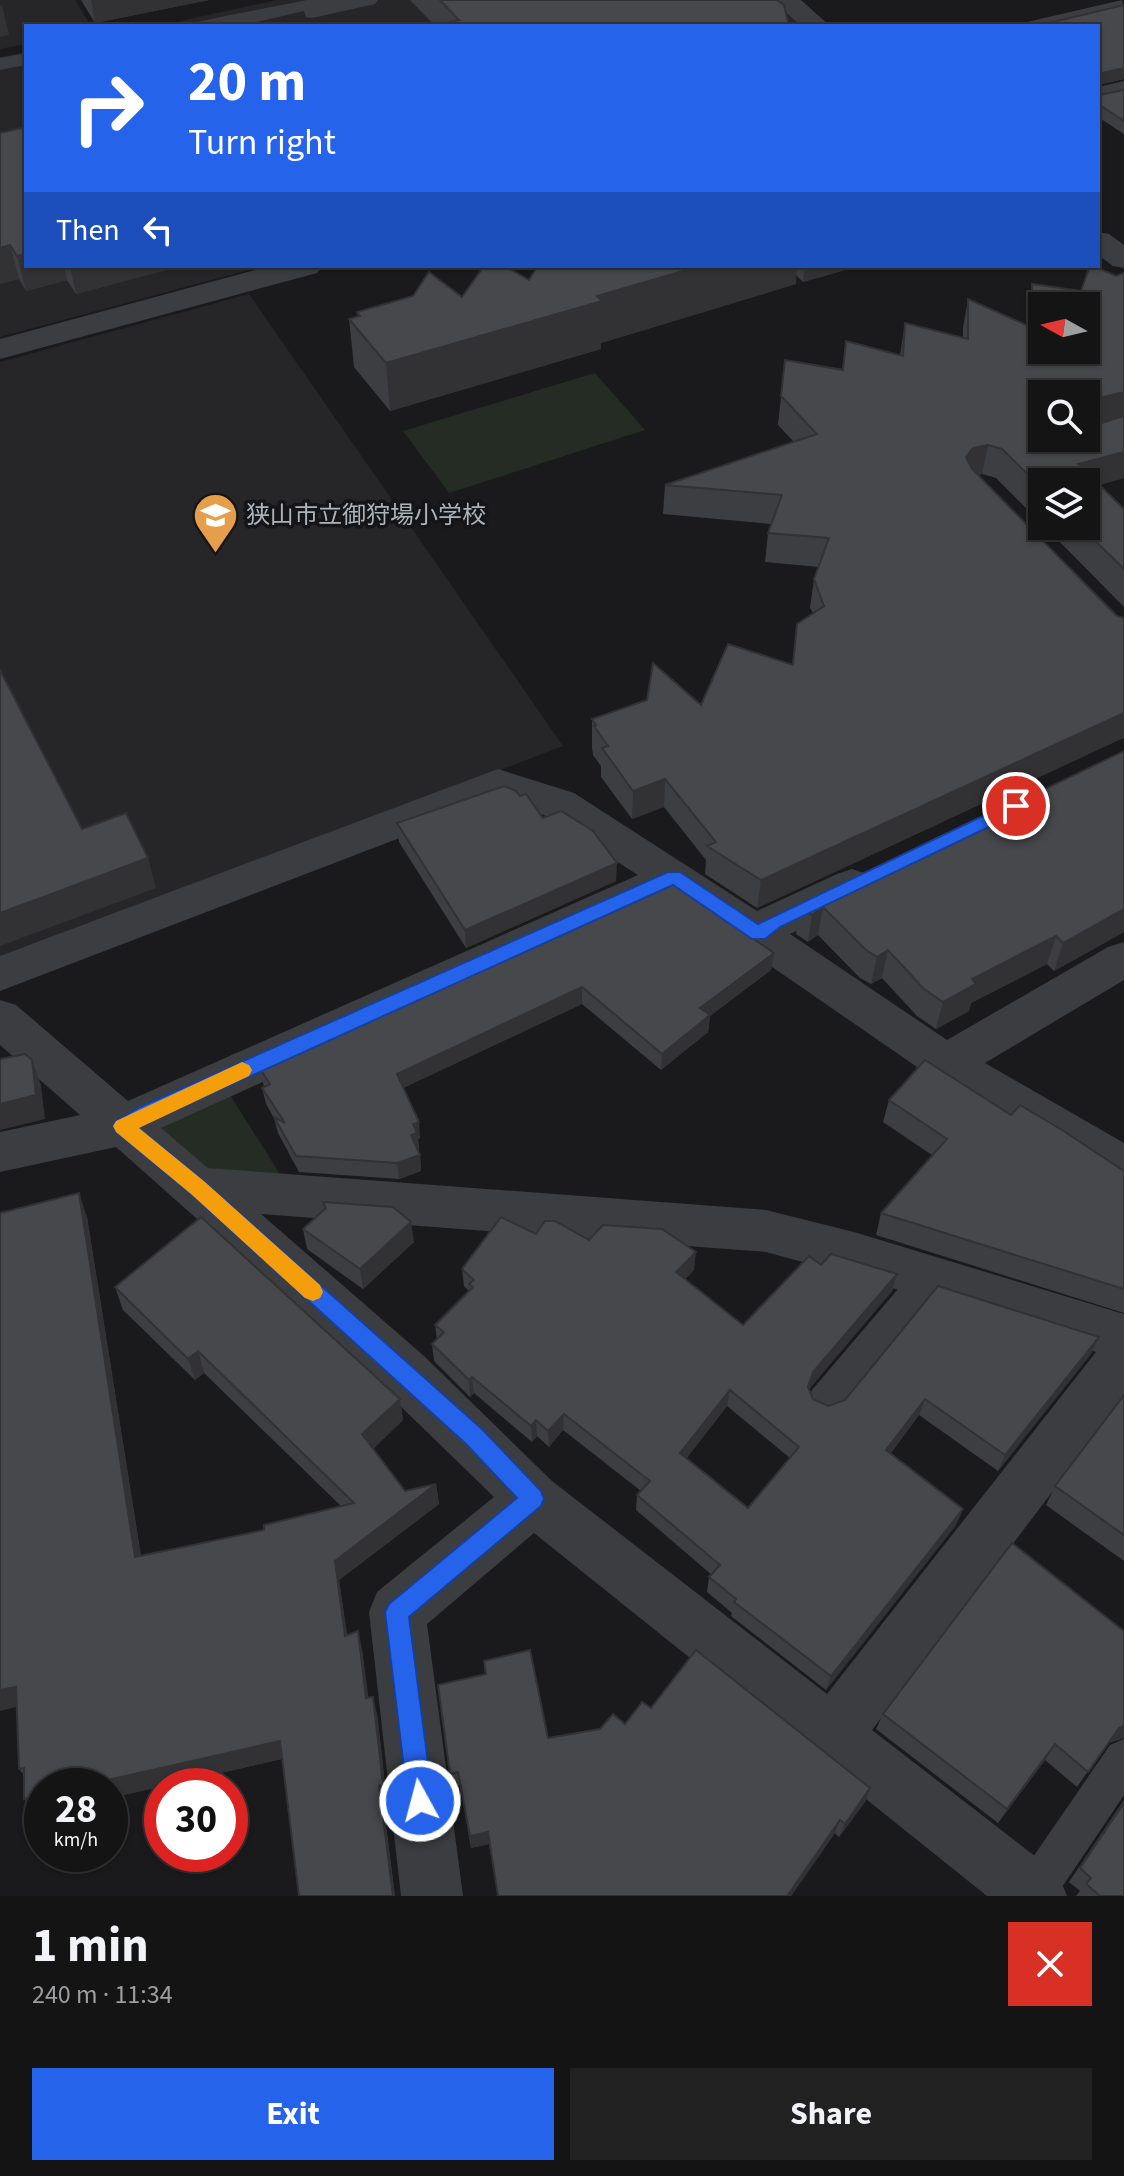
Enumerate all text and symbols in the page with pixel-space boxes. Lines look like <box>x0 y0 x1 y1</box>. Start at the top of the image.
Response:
text: 20 m <box>188 43 306 122</box>
icon: right <box>56 56 160 160</box>
text: Turn right <box>188 117 336 168</box>
icon: left <box>136 208 180 252</box>
text: Then <box>56 209 120 252</box>
north arrow <box>1028 292 1100 364</box>
map controls <box>1028 292 1100 540</box>
button: search <box>1028 380 1100 452</box>
button: layers <box>1028 468 1100 540</box>
school or university icon: 狭山市立御狩場小学校 <box>191 491 239 554</box>
place label: 狭山市立御狩場小学校 <box>246 498 486 533</box>
pin <box>982 772 1050 840</box>
icon: arrive <box>994 784 1038 828</box>
position arrow <box>378 1759 462 1843</box>
speed limit sign: 30 <box>144 1768 248 1872</box>
text: 28 <box>55 1781 97 1838</box>
text: km/h <box>54 1826 98 1854</box>
text: 1 min <box>32 1912 149 1980</box>
button: close <box>1008 1922 1092 2006</box>
text: 240 m · 11:34 <box>32 1976 173 2013</box>
button: Exit <box>32 2068 554 2160</box>
button: Share <box>570 2068 1092 2160</box>

